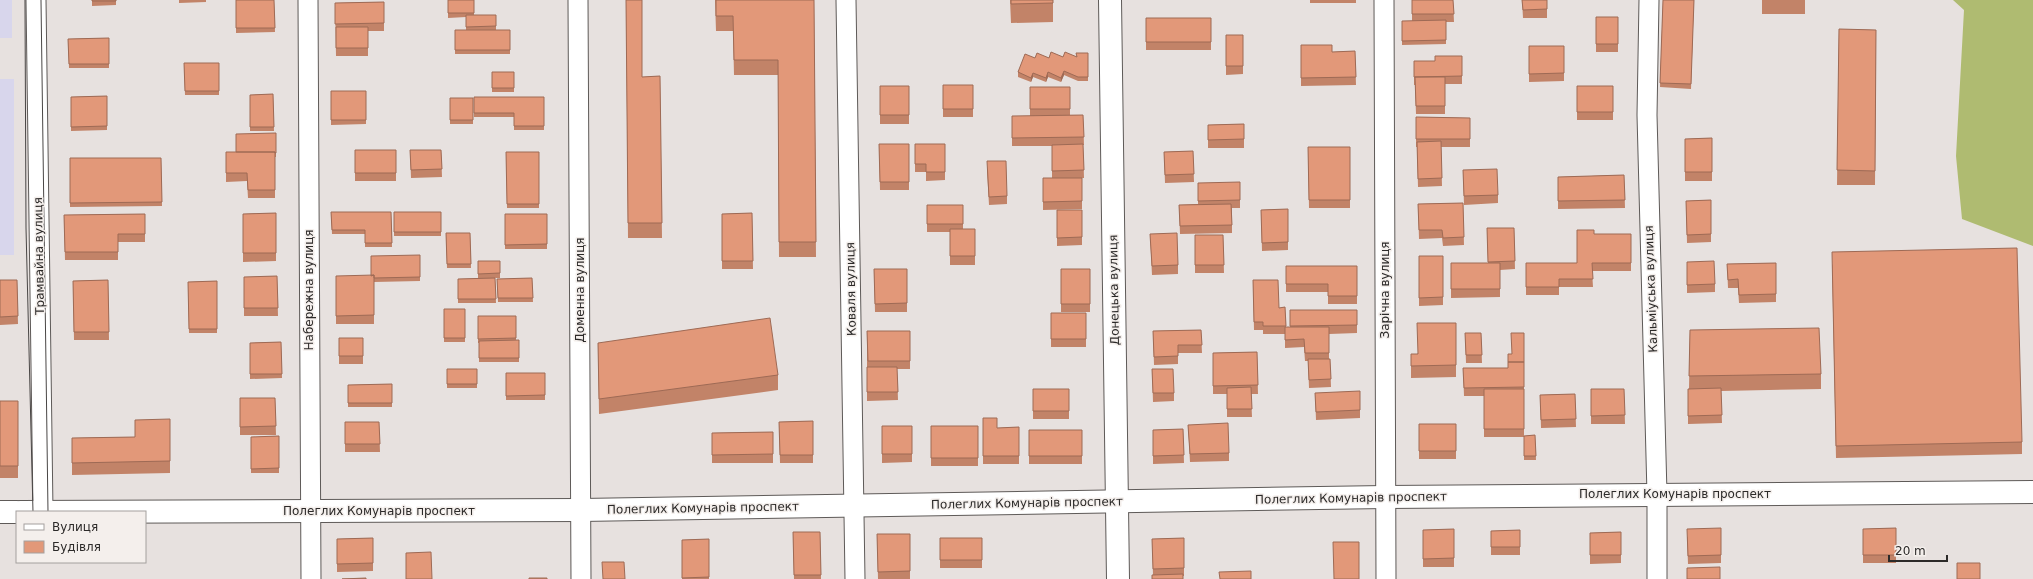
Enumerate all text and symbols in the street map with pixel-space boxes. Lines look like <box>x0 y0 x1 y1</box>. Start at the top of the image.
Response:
street label: Трамвайна вулиця <box>31 197 47 316</box>
street label: Кальміуська вулиця <box>1642 225 1660 353</box>
street label: Набережна вулиця <box>302 229 316 351</box>
street label: Донецька вулиця <box>1106 235 1122 345</box>
street label: Доменна вулиця <box>573 237 587 343</box>
street label: Зарічна вулиця <box>1378 241 1392 339</box>
street label: Коваля вулиця <box>843 242 859 336</box>
street label: Полеглих Комунарів проспект <box>1579 487 1771 501</box>
street label: Полеглих Комунарів проспект <box>1255 489 1447 507</box>
street label: Полеглих Комунарів проспект <box>931 494 1123 512</box>
street label: Полеглих Комунарів проспект <box>607 499 799 517</box>
street label: Полеглих Комунарів проспект <box>283 504 475 518</box>
legend <box>16 511 146 563</box>
text: Вулиця <box>52 520 98 534</box>
scale bar <box>1889 537 1947 563</box>
text: Будівля <box>52 540 101 554</box>
text: 20 m <box>1895 544 1926 558</box>

